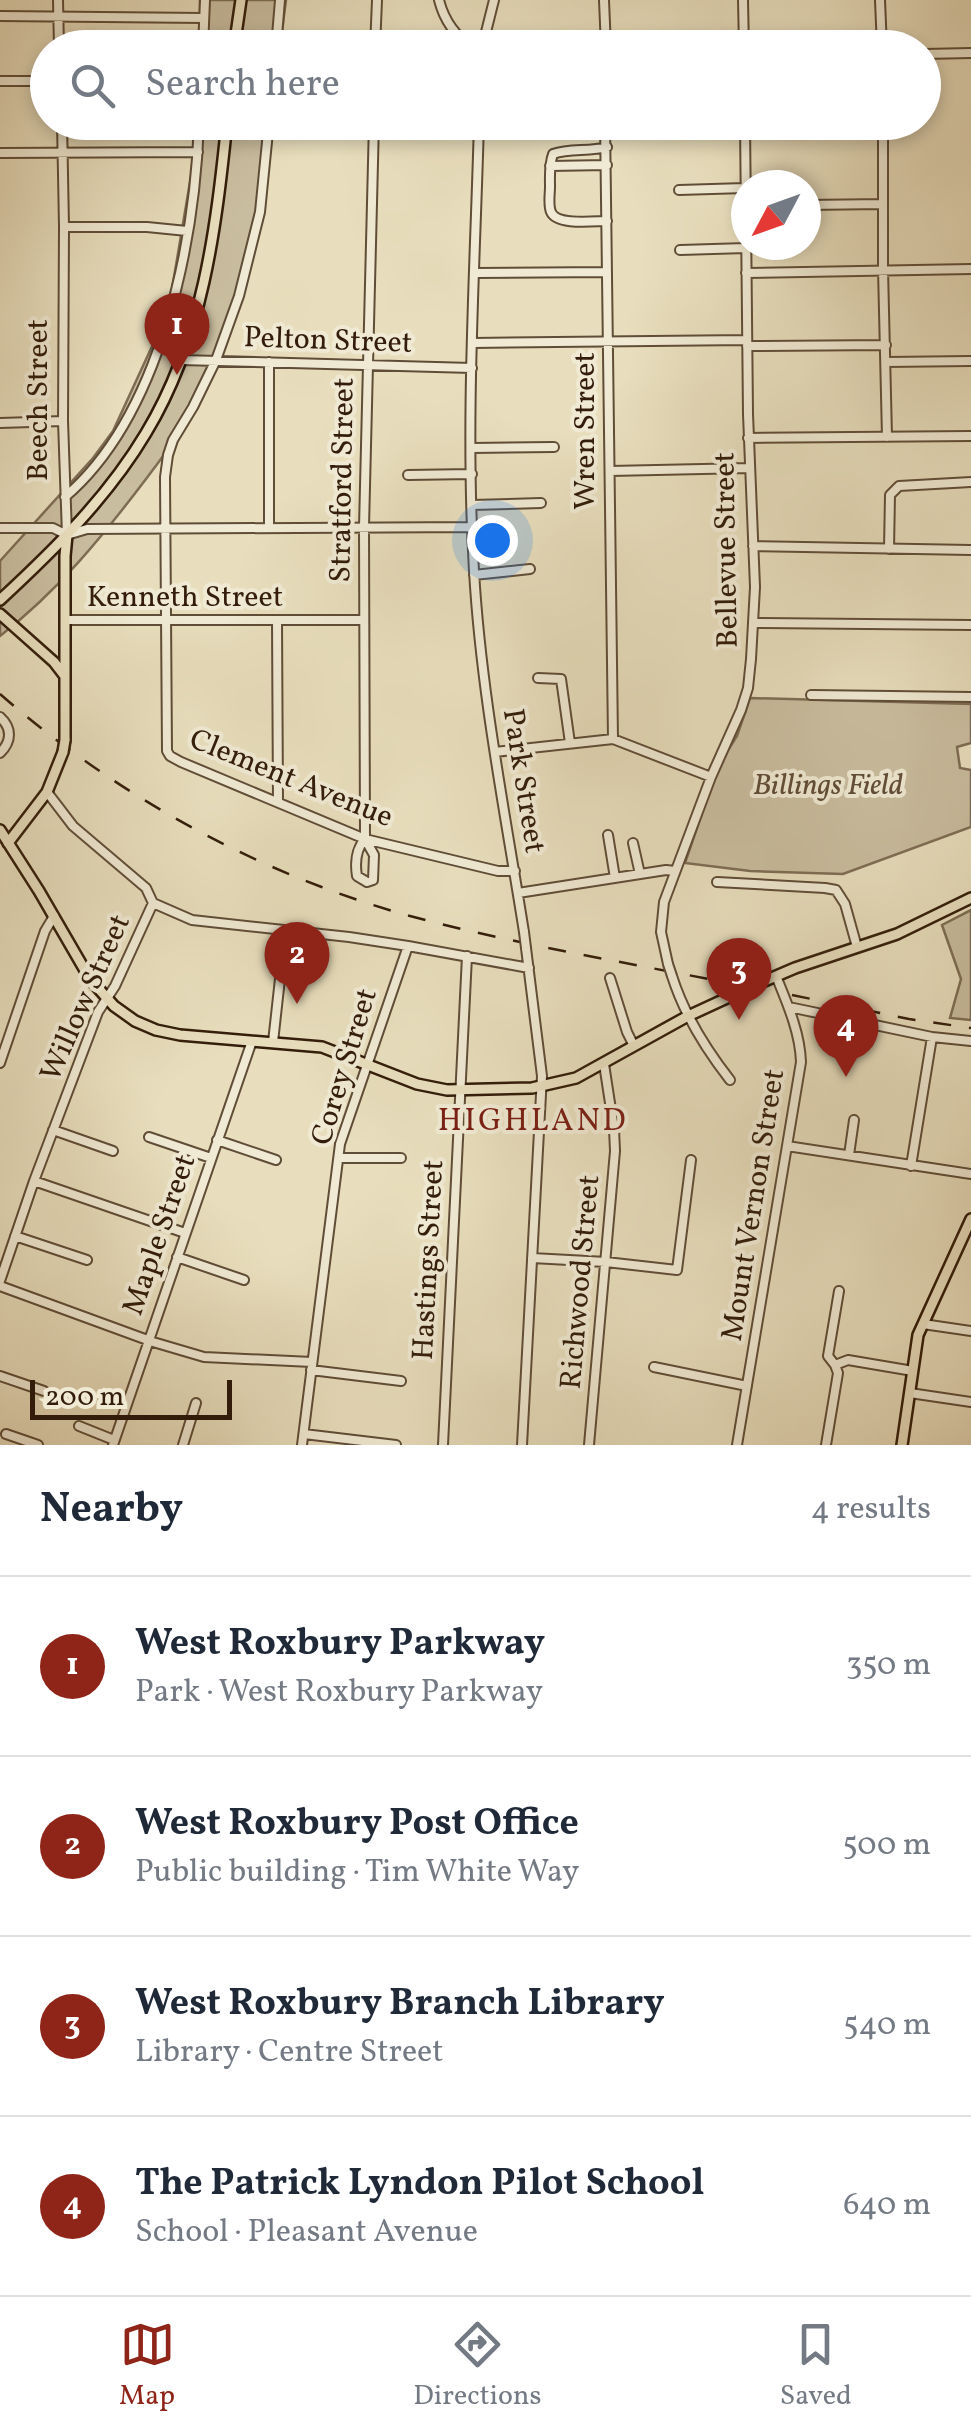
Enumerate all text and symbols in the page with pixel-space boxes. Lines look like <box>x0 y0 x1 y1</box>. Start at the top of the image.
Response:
search box <box>30 30 941 140</box>
icon: search <box>65 58 120 113</box>
text: Search here <box>145 59 340 112</box>
north arrow <box>731 170 821 260</box>
pin: 1 <box>144 292 210 375</box>
street label: Pelton Street <box>243 317 413 365</box>
street label: Beech Street <box>18 319 60 481</box>
street label: Wren Street <box>565 352 607 510</box>
street label: Stratford Street <box>320 377 366 583</box>
street label: Bellevue Street <box>704 451 750 649</box>
your location <box>467 515 518 566</box>
street label: Kenneth Street <box>87 577 283 619</box>
street label: Park Street <box>491 706 555 856</box>
street label: Clement Avenue <box>183 719 399 839</box>
park label: Billings Field <box>753 765 903 807</box>
street label: Willow Street <box>30 908 142 1088</box>
pin: 2 <box>264 922 330 1004</box>
pin: 3 <box>706 938 772 1020</box>
street label: Corey Street <box>301 983 389 1151</box>
pin: 4 <box>814 994 878 1077</box>
street label: Mount Vernon Street <box>712 1066 796 1344</box>
district label: HIGHLAND <box>438 1100 628 1144</box>
street label: Maple Street <box>113 1149 207 1321</box>
street label: Hastings Street <box>403 1159 455 1361</box>
street label: Richwood Street <box>551 1173 611 1391</box>
scale bar <box>30 1375 232 1420</box>
text: 200 m <box>45 1378 124 1417</box>
text: Nearby <box>40 1481 183 1540</box>
text: 4 results <box>811 1488 931 1532</box>
text: West Roxbury Parkway <box>135 1618 545 1671</box>
text: 1 <box>66 1644 79 1688</box>
text: 350 m <box>846 1644 931 1688</box>
text: Park · West Roxbury Parkway <box>135 1671 543 1715</box>
text: West Roxbury Post Office <box>135 1798 579 1851</box>
text: 2 <box>64 1824 81 1868</box>
text: 500 m <box>842 1824 931 1868</box>
text: Public building · Tim White Way <box>135 1851 579 1895</box>
text: West Roxbury Branch Library <box>135 1978 665 2031</box>
text: 3 <box>64 2004 81 2048</box>
text: 540 m <box>843 2004 931 2048</box>
text: Library · Centre Street <box>135 2031 443 2075</box>
text: The Patrick Lyndon Pilot School <box>135 2158 704 2211</box>
text: 4 <box>63 2184 82 2228</box>
text: 640 m <box>843 2184 931 2228</box>
text: School · Pleasant Avenue <box>135 2211 478 2255</box>
tab: Map <box>119 2317 175 2416</box>
tab: Directions <box>413 2317 542 2416</box>
tab: Saved <box>780 2317 852 2416</box>

